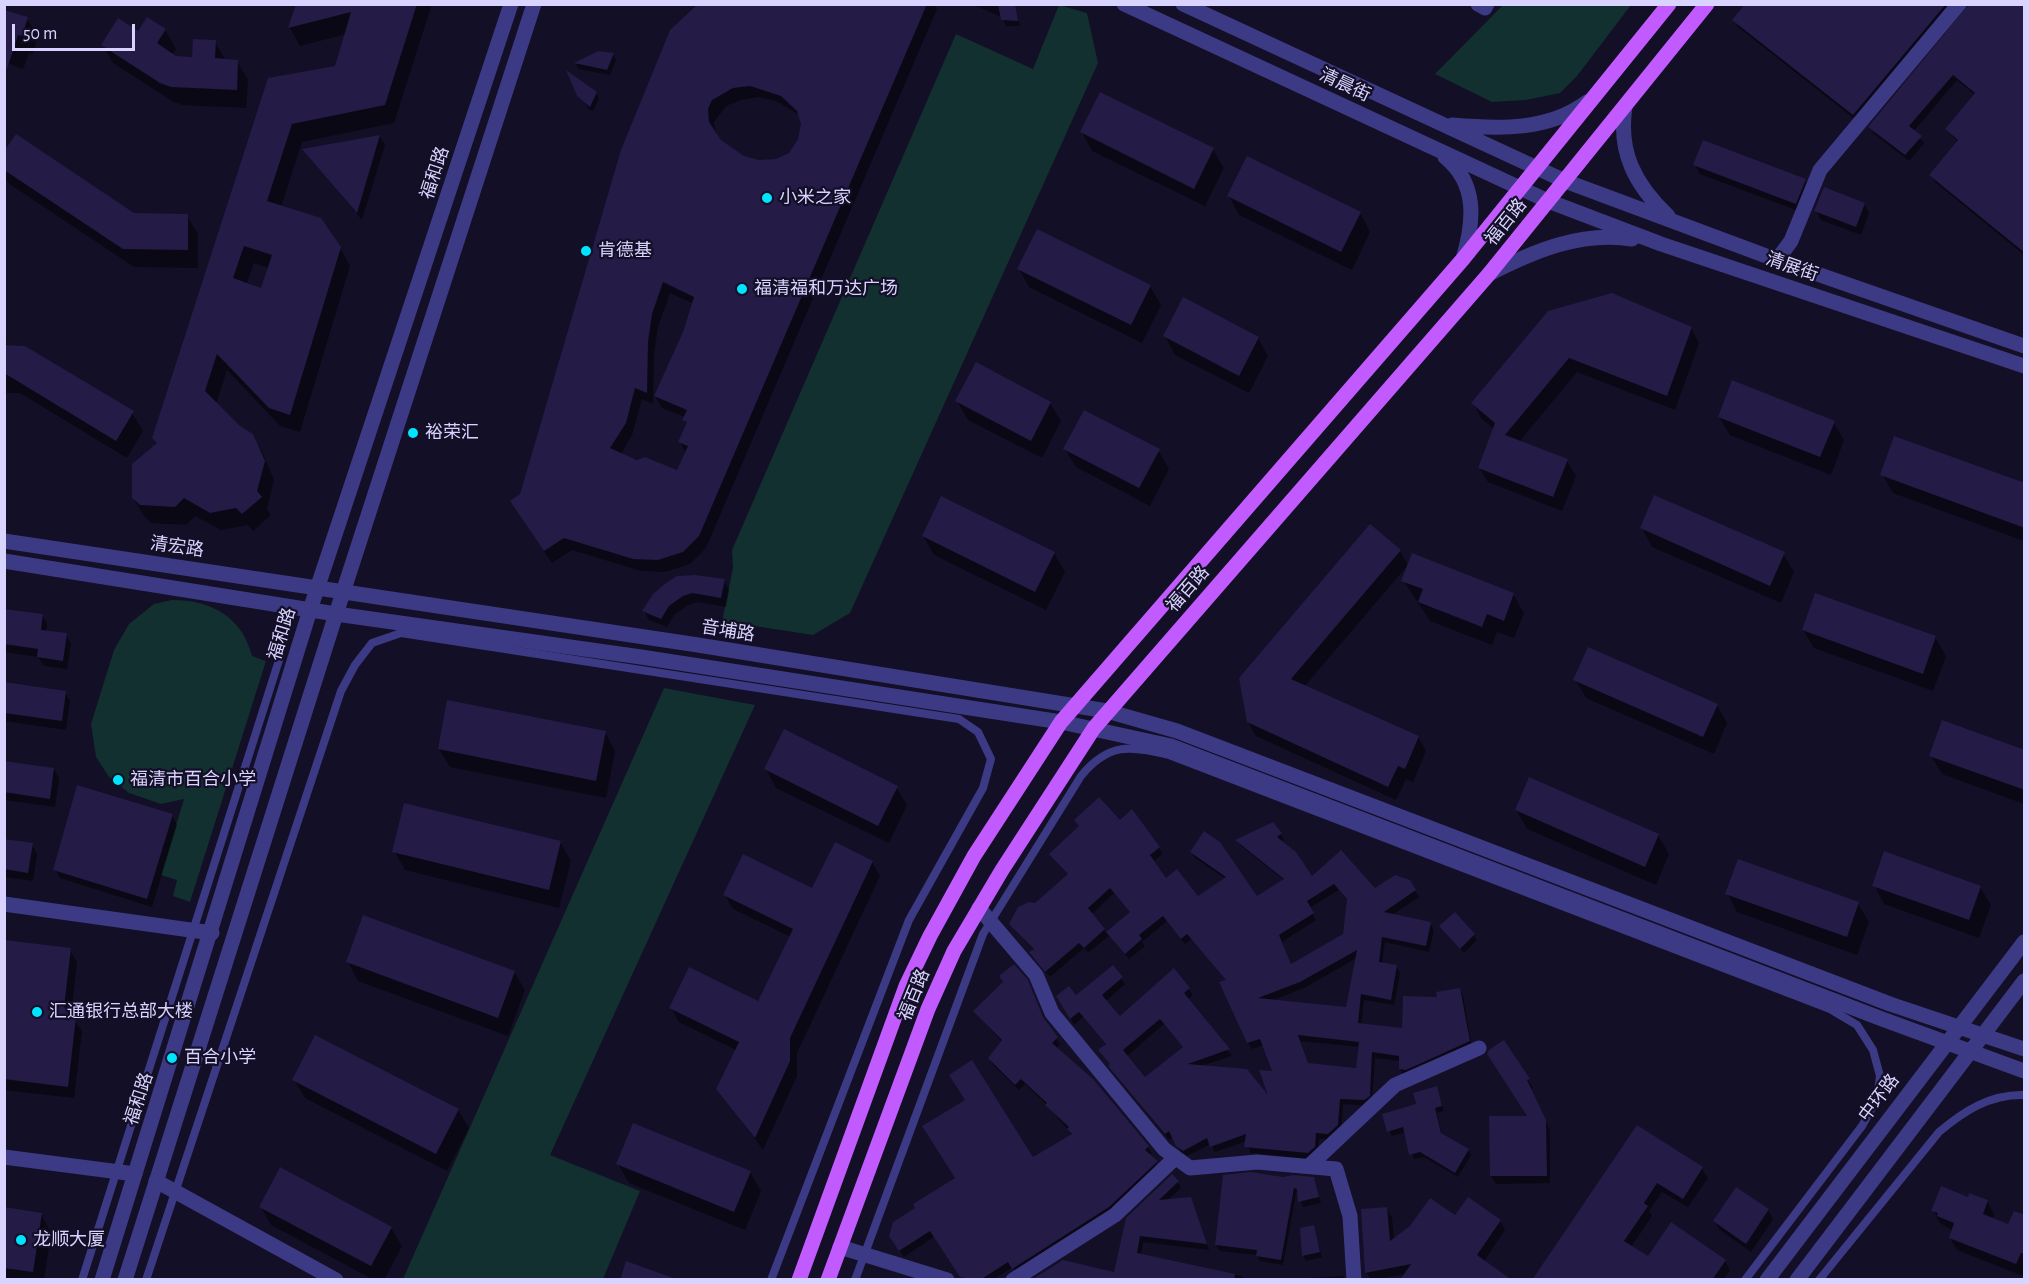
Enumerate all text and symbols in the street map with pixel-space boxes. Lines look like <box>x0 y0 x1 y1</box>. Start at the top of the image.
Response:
scale bar <box>15 12 138 50</box>
text: 50 m <box>23 25 57 43</box>
street label: 清晨街 <box>1316 64 1374 106</box>
street label: 福和路 <box>416 144 454 202</box>
place label: 小米之家 <box>779 187 851 209</box>
marker: 小米之家 <box>760 191 774 205</box>
street label: 福百路 <box>1481 194 1531 250</box>
place label: 肯德基 <box>598 240 652 262</box>
marker: 肯德基 <box>579 244 593 258</box>
street label: 清展街 <box>1763 248 1821 286</box>
place label: 福清福和万达广场 <box>754 278 898 300</box>
marker: 福清福和万达广场 <box>735 282 749 296</box>
place label: 裕荣汇 <box>425 422 479 444</box>
marker: 裕荣汇 <box>406 426 420 440</box>
street label: 清宏路 <box>149 533 205 561</box>
street label: 福百路 <box>1162 562 1214 616</box>
street label: 福和路 <box>264 605 300 663</box>
street label: 音埔路 <box>700 616 756 646</box>
place label: 福清市百合小学 <box>130 769 256 791</box>
marker: 福清市百合小学 <box>111 773 125 787</box>
street label: 福百路 <box>894 966 934 1024</box>
place label: 汇通银行总部大楼 <box>49 1001 193 1023</box>
marker: 汇通银行总部大楼 <box>30 1005 44 1019</box>
place label: 百合小学 <box>184 1047 256 1069</box>
marker: 百合小学 <box>165 1051 179 1065</box>
street label: 福和路 <box>120 1070 158 1128</box>
street label: 中环路 <box>1854 1070 1904 1126</box>
place label: 龙顺大厦 <box>33 1229 105 1251</box>
marker: 龙顺大厦 <box>14 1233 28 1247</box>

